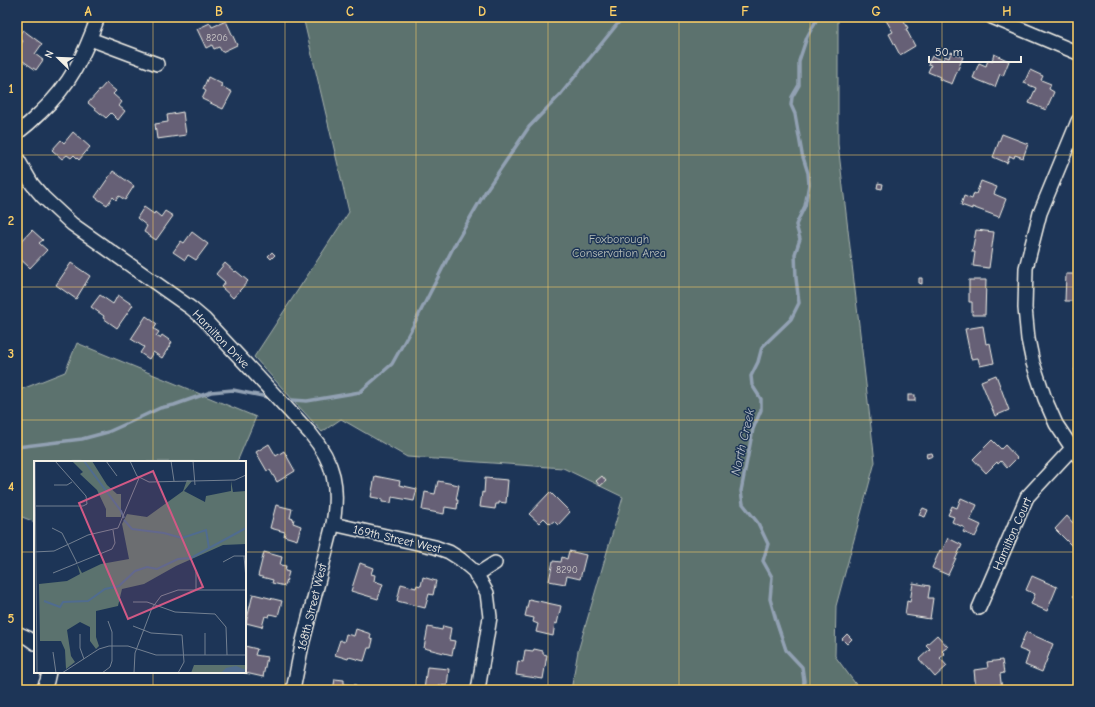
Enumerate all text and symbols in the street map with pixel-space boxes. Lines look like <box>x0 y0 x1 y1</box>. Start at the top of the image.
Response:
text: A <box>84 4 92 19</box>
text: B <box>215 4 223 19</box>
text: C <box>346 4 354 19</box>
text: D <box>478 4 486 19</box>
text: E <box>609 4 617 19</box>
text: F <box>741 4 749 19</box>
text: G <box>871 4 881 19</box>
text: H <box>1002 4 1012 19</box>
house number: 8206 <box>206 32 228 44</box>
north arrow <box>38 38 78 78</box>
scale bar <box>929 38 1021 64</box>
text: 50 m <box>935 45 963 59</box>
text: N <box>42 48 57 60</box>
text: 1 <box>8 81 14 96</box>
text: 2 <box>8 213 14 228</box>
park label: Foxborough Conservation Area <box>572 232 666 260</box>
street label: Hamilton Drive <box>190 307 252 371</box>
text: 3 <box>8 346 14 361</box>
water label: North Creek <box>728 407 758 477</box>
inset map <box>34 461 246 673</box>
text: 4 <box>8 479 14 494</box>
street label: Hamilton Court <box>990 495 1035 573</box>
street label: 169th Street West <box>352 522 443 556</box>
street label: 168th Street West <box>294 561 330 652</box>
house number: 8290 <box>556 564 578 576</box>
text: 5 <box>8 611 15 626</box>

